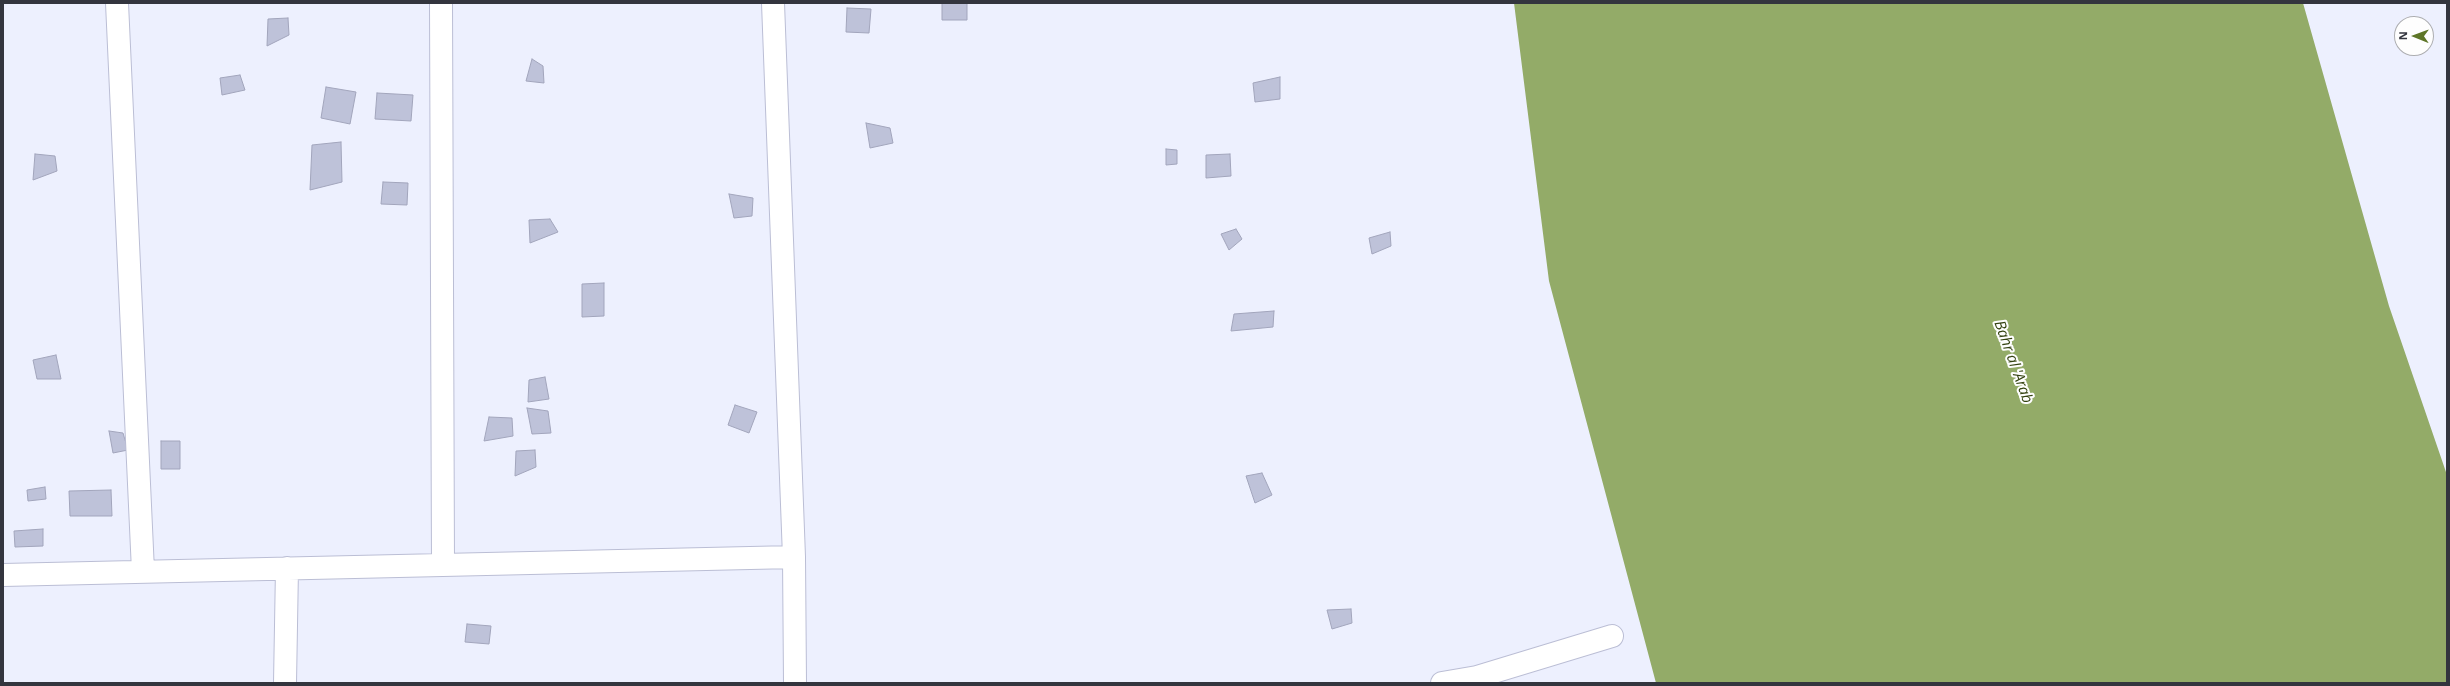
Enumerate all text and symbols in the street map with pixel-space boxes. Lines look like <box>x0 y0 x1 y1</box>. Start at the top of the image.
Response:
north arrow <box>2394 16 2434 56</box>
text: N <box>2395 31 2410 40</box>
water label: Bahr al 'Arab <box>1990 318 2036 406</box>

